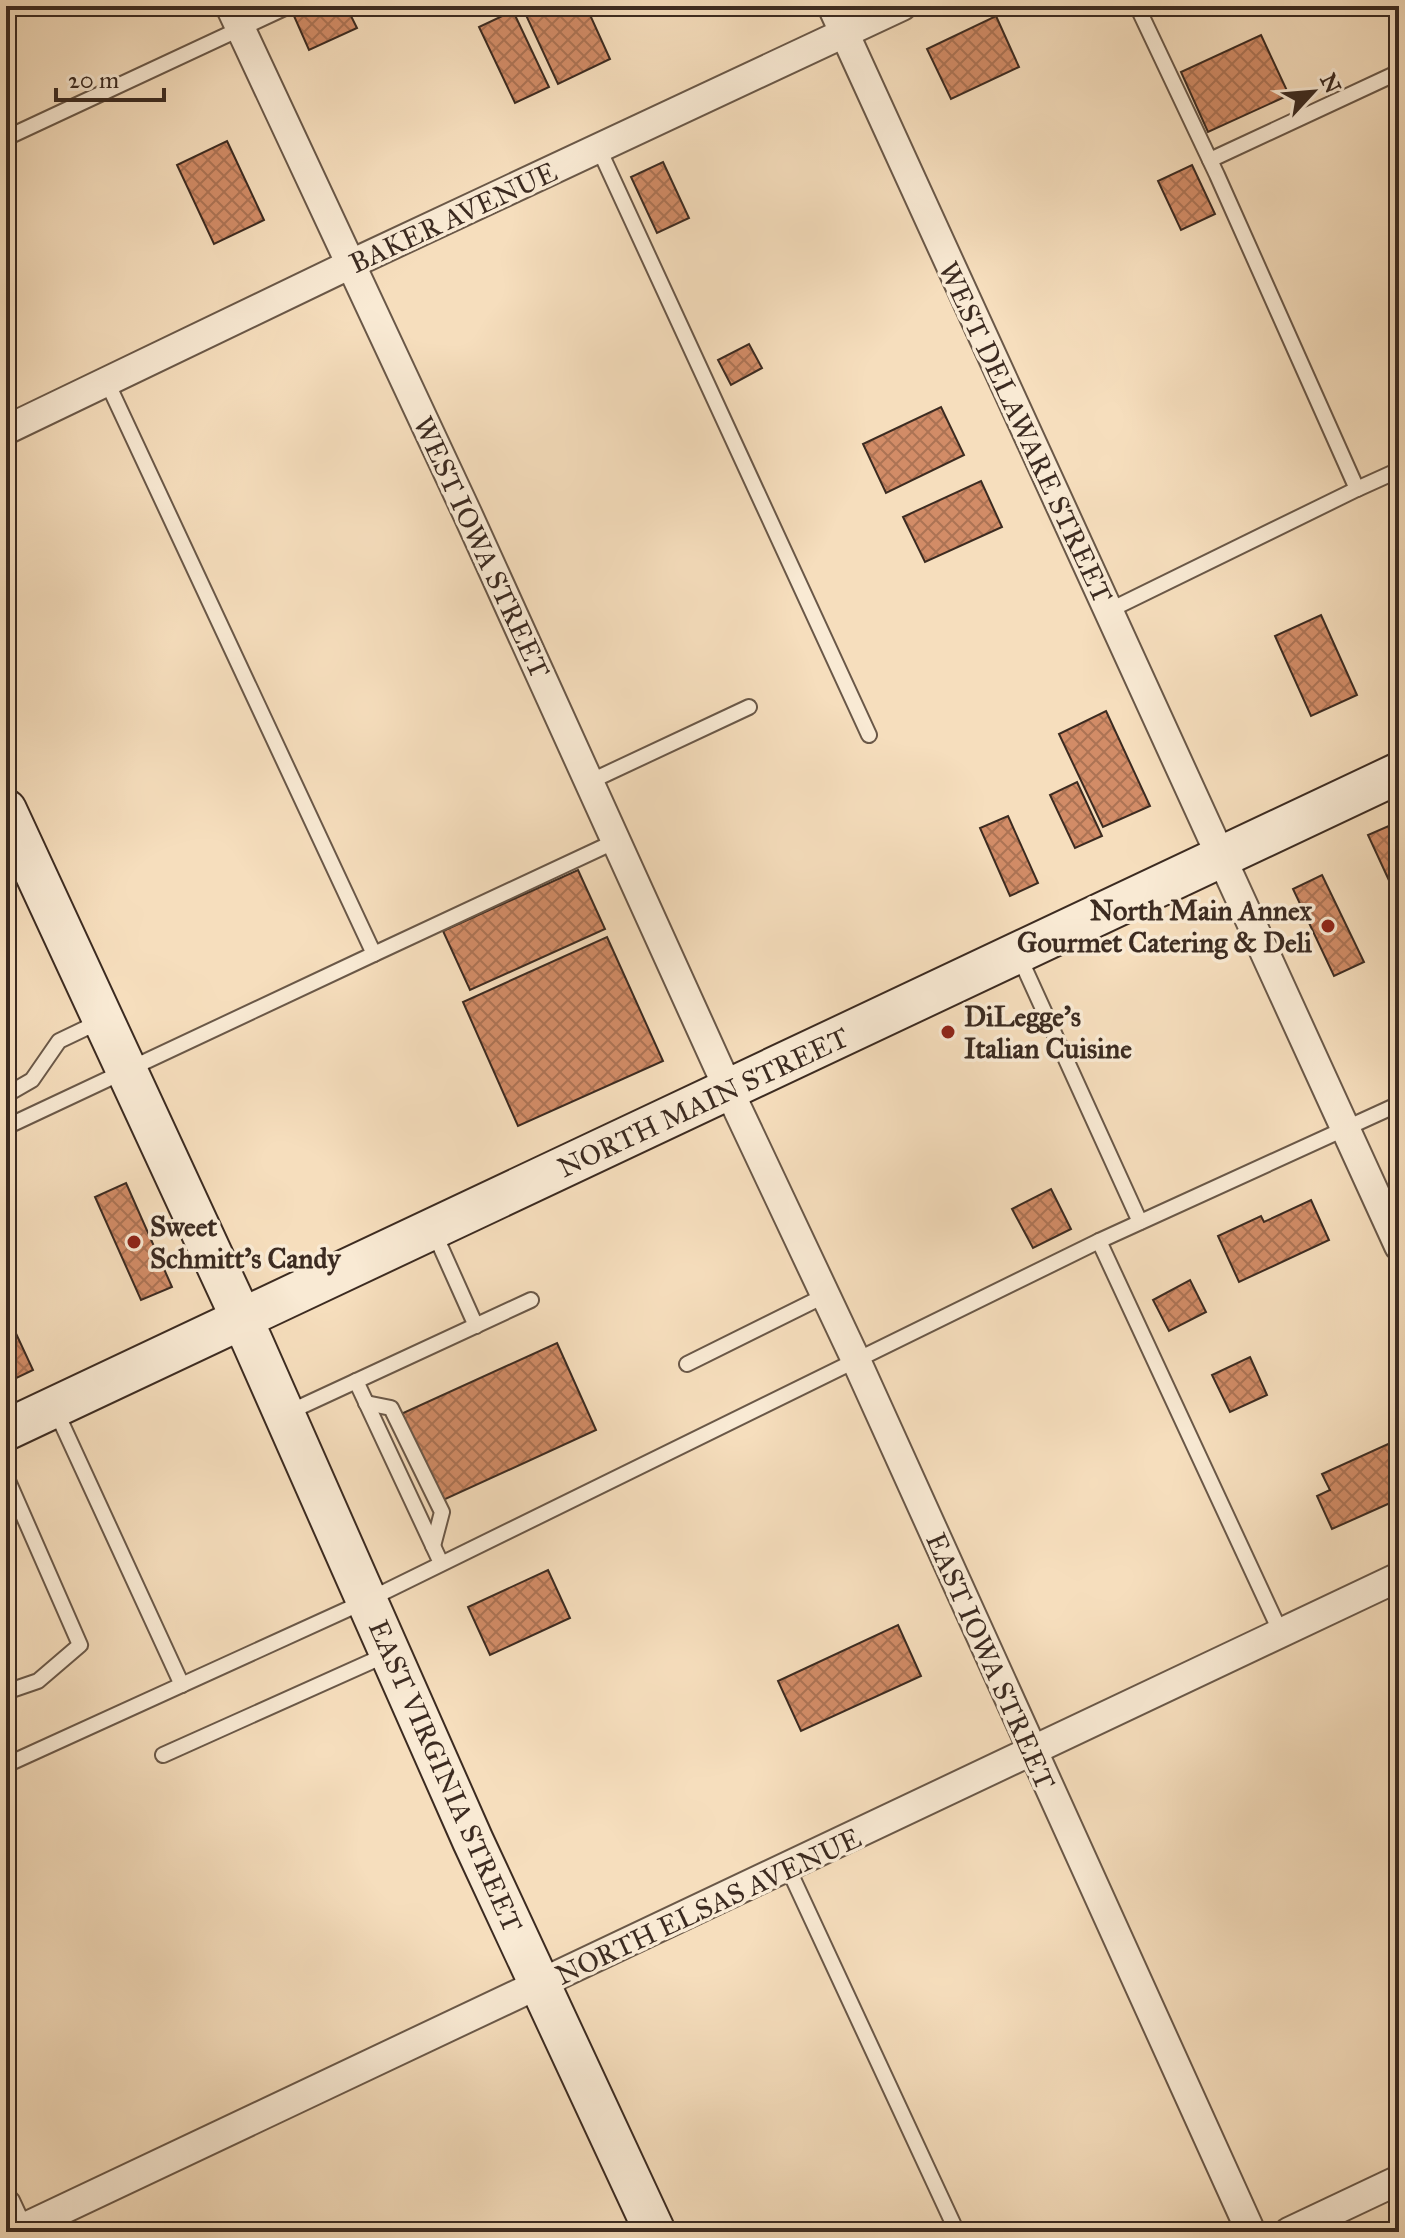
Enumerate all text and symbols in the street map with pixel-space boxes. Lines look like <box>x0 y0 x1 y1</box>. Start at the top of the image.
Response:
scale bar <box>56 52 164 102</box>
north arrow <box>1273 52 1353 132</box>
text: 20 m <box>68 65 119 95</box>
text: N <box>1314 69 1347 98</box>
street label: BAKER AVENUE <box>344 154 563 281</box>
street label: WEST DELAWARE STREET <box>931 256 1120 609</box>
street label: WEST IOWA STREET <box>405 411 558 684</box>
place label: North Main Annex Gourmet Catering & Deli <box>1017 893 1313 960</box>
marker: North Main Annex Gourmet Catering & Deli <box>1319 917 1337 935</box>
place label: DiLegge's Italian Cuisine <box>964 999 1132 1066</box>
street label: NORTH MAIN STREET <box>552 1020 854 1185</box>
marker: DiLegge's Italian Cuisine <box>939 1023 957 1041</box>
place label: Sweet Schmitt's Candy <box>150 1209 341 1276</box>
marker: Sweet Schmitt's Candy <box>125 1233 143 1251</box>
street label: EAST IOWA STREET <box>918 1527 1063 1795</box>
street label: EAST VIRGINIA STREET <box>361 1615 530 1938</box>
street label: NORTH ELSAS AVENUE <box>550 1820 867 1993</box>

